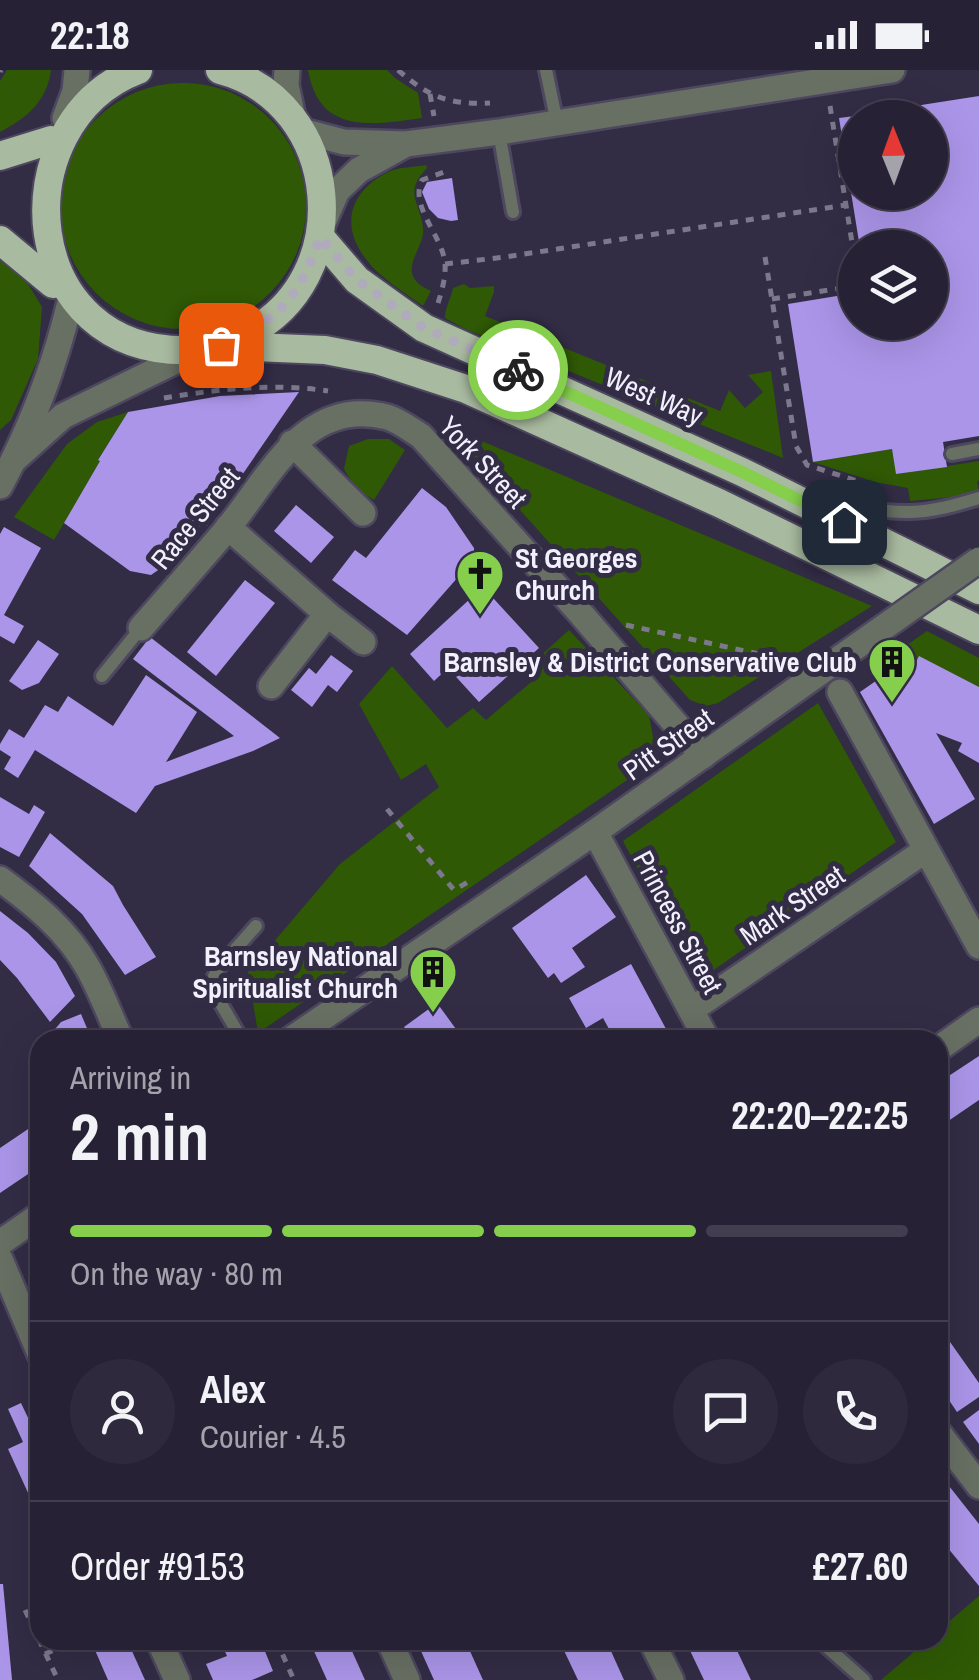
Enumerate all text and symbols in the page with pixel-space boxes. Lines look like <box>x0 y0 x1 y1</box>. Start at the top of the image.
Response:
text: 22:18 <box>50 10 130 61</box>
north arrow <box>838 100 948 210</box>
map controls <box>838 100 948 340</box>
button: layers <box>838 230 948 340</box>
pin <box>179 303 264 388</box>
icon: bag <box>194 318 249 373</box>
courier <box>468 320 568 420</box>
icon: bike <box>491 343 546 398</box>
street label: West Way <box>599 358 709 435</box>
street label: York Street <box>431 408 535 516</box>
street label: Race Street <box>142 459 248 577</box>
pin <box>802 480 887 565</box>
icon: home <box>817 495 872 550</box>
place label: St Georges Church <box>515 539 638 609</box>
church icon: St Georges Church <box>454 548 506 616</box>
building icon: Barnsley & District Conservative Club <box>866 636 918 704</box>
place label: Barnsley & District Conservative Club <box>444 643 857 681</box>
street label: Pitt Street <box>615 699 721 789</box>
street label: Princess Street <box>624 844 732 1000</box>
street label: Mark Street <box>732 856 852 954</box>
place label: Barnsley National Spiritualist Church <box>193 937 398 1007</box>
building icon: Barnsley National Spiritualist Church <box>407 946 459 1014</box>
text: Arriving in <box>70 1056 191 1099</box>
text: 22:20–22:25 <box>731 1090 908 1141</box>
text: 2 min <box>70 1093 209 1180</box>
text: On the way · 80 m <box>70 1252 283 1295</box>
button: person <box>70 1359 175 1464</box>
button: chat <box>673 1359 778 1464</box>
button: phone <box>803 1359 908 1464</box>
text: Alex <box>200 1364 266 1415</box>
text: Courier · 4.5 <box>200 1415 346 1458</box>
text: Order #9153 <box>70 1541 245 1592</box>
text: £27.60 <box>813 1541 908 1592</box>

